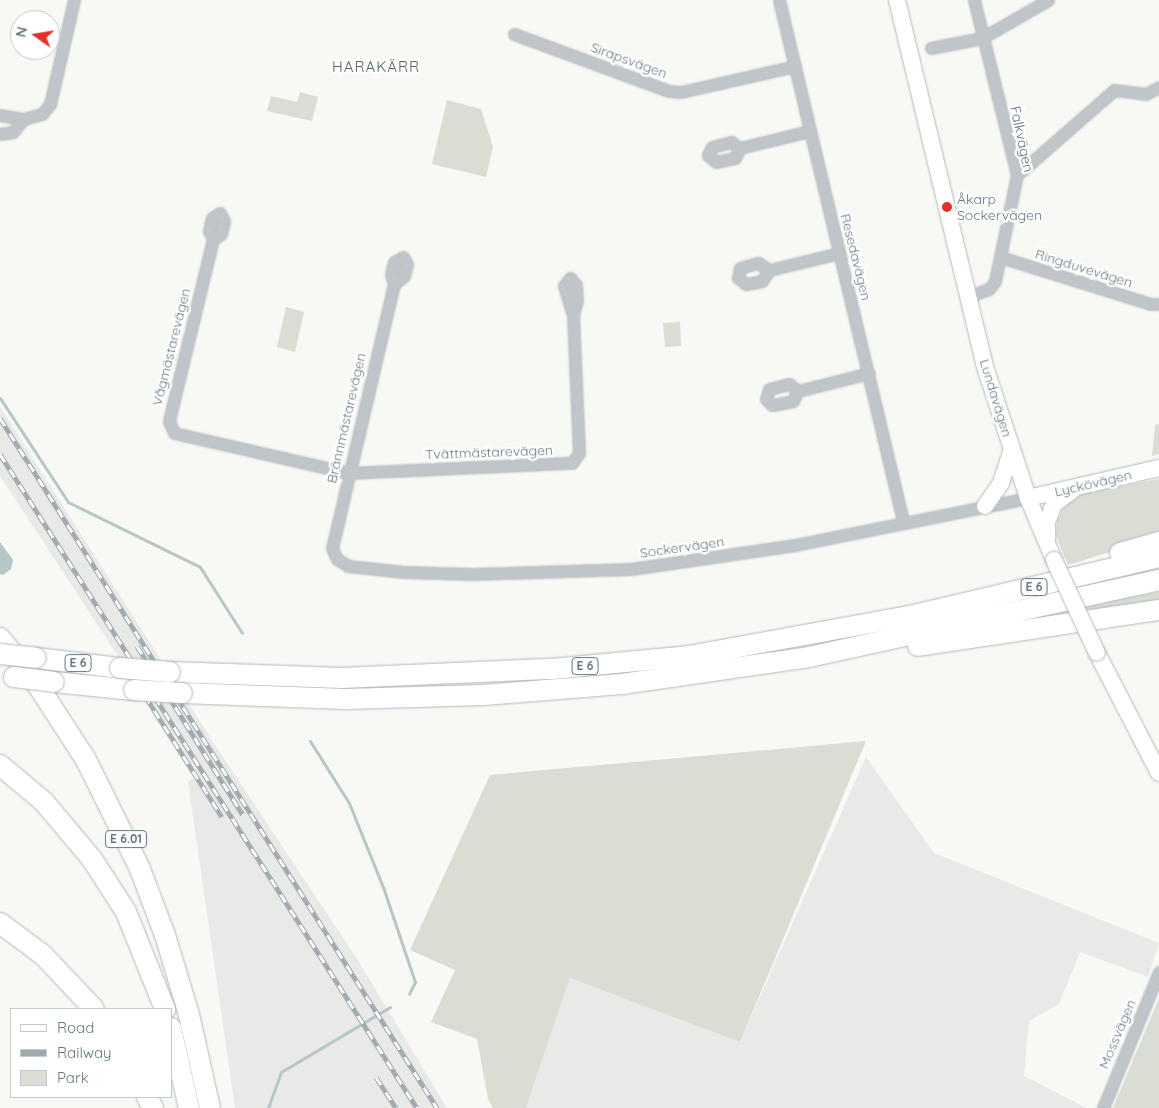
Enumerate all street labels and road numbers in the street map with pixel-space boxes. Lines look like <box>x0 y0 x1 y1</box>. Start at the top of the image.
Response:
street label: Sirapsvägen <box>589 38 669 82</box>
street label: Falkvägen <box>1007 104 1037 174</box>
street label: Resedavägen <box>837 212 875 302</box>
street label: Ringduvevägen <box>1033 245 1135 291</box>
street label: Vågmästarevägen <box>148 286 194 408</box>
street label: Brännmästarevägen <box>323 351 369 485</box>
street label: Lundavägen <box>976 357 1016 439</box>
street label: Tvättmästarevägen <box>425 441 553 463</box>
street label: Lyckövägen <box>1053 466 1133 500</box>
street label: Sockervägen <box>639 533 725 561</box>
road number: E 6 <box>1020 578 1048 596</box>
road number: E 6 <box>64 654 92 672</box>
road number: E 6 <box>571 656 599 676</box>
road number: E 6.01 <box>105 830 147 849</box>
street label: Mossvägen <box>1095 997 1139 1071</box>

